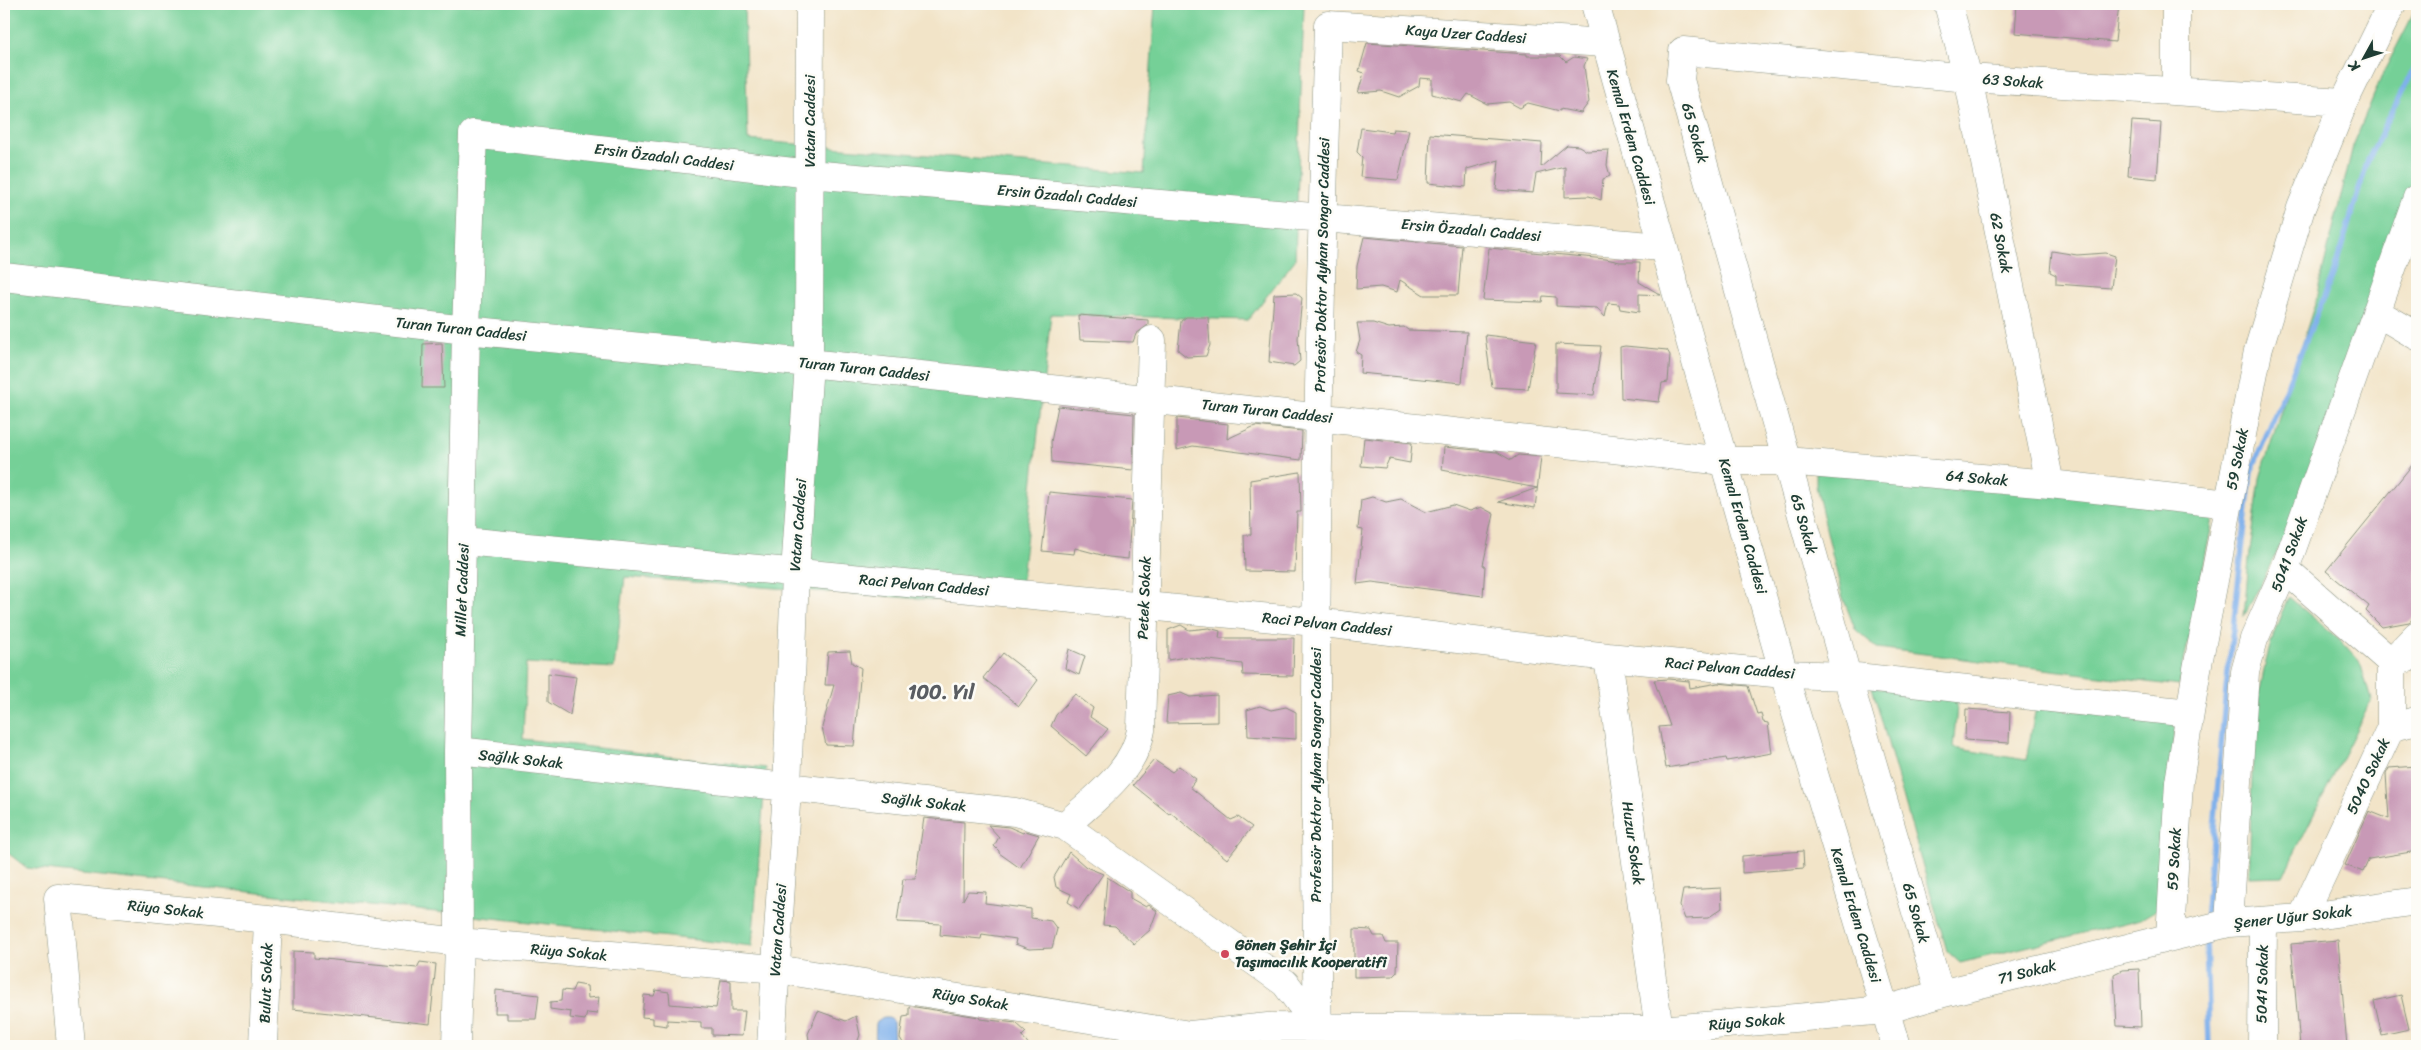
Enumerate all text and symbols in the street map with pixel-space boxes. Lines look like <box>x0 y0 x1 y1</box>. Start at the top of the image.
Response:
street label: Kaya Uzer Caddesi <box>1405 17 1528 51</box>
north arrow <box>2338 32 2388 82</box>
text: K <box>2341 54 2367 78</box>
street label: Kemal Erdem Caddesi <box>1599 66 1663 209</box>
street label: 63 Sokak <box>1982 66 2044 96</box>
street label: Vatan Caddesi <box>797 74 823 167</box>
street label: 65 Sokak <box>1674 100 1716 166</box>
street label: Ersin Özadalı Caddesi <box>593 136 736 179</box>
street label: Profesör Doktor Ayhan Songar Caddesi <box>1307 136 1337 393</box>
street label: Ersin Özadalı Caddesi <box>996 177 1139 215</box>
street label: 62 Sokak <box>1982 210 2020 276</box>
street label: Ersin Özadalı Caddesi <box>1400 211 1543 249</box>
street label: Turan Turan Caddesi <box>394 309 529 349</box>
street label: Turan Turan Caddesi <box>797 349 932 389</box>
street label: Turan Turan Caddesi <box>1200 391 1335 431</box>
street label: 59 Sokak <box>2218 426 2256 492</box>
street label: Kemal Erdem Caddesi <box>1711 455 1775 598</box>
street label: 64 Sokak <box>1945 462 2009 494</box>
street label: Vatan Caddesi <box>782 477 814 572</box>
street label: 65 Sokak <box>1783 491 1825 557</box>
street label: 5041 Sokak <box>2263 512 2315 595</box>
street label: Millet Caddesi <box>447 542 477 637</box>
street label: Petek Sokak <box>1130 555 1158 640</box>
street label: Raci Pelvan Caddesi <box>858 566 991 604</box>
street label: Raci Pelvan Caddesi <box>1261 604 1394 644</box>
street label: Profesör Doktor Ayhan Songar Caddesi <box>1303 647 1329 903</box>
street label: Raci Pelvan Caddesi <box>1664 649 1797 687</box>
district label: 100. Yıl <box>908 675 975 710</box>
street label: 5040 Sokak <box>2339 733 2397 819</box>
street label: Sağlık Sokak <box>477 742 565 776</box>
street label: Sağlık Sokak <box>880 785 968 819</box>
street label: Huzur Sokak <box>1614 800 1652 888</box>
street label: 59 Sokak <box>2159 827 2189 891</box>
street label: Kemal Erdem Caddesi <box>1823 844 1889 987</box>
street label: 65 Sokak <box>1895 880 1937 946</box>
street label: Vatan Caddesi <box>762 882 794 977</box>
street label: Rüya Sokak <box>126 892 206 926</box>
street label: Şener Uğur Sokak <box>2232 898 2354 936</box>
place label: Gönen Şehir İçi Taşımacılık Kooperatifi <box>1234 932 1387 975</box>
street label: Rüya Sokak <box>530 936 608 968</box>
street label: Bulut Sokak <box>252 941 280 1024</box>
street label: 5041 Sokak <box>2248 944 2276 1024</box>
marker: Gönen Şehir İçi Taşımacılık Kooperatifi <box>1219 948 1231 960</box>
street label: 71 Sokak <box>1995 952 2059 992</box>
street label: Rüya Sokak <box>931 980 1011 1018</box>
street label: Rüya Sokak <box>1708 1006 1786 1038</box>

